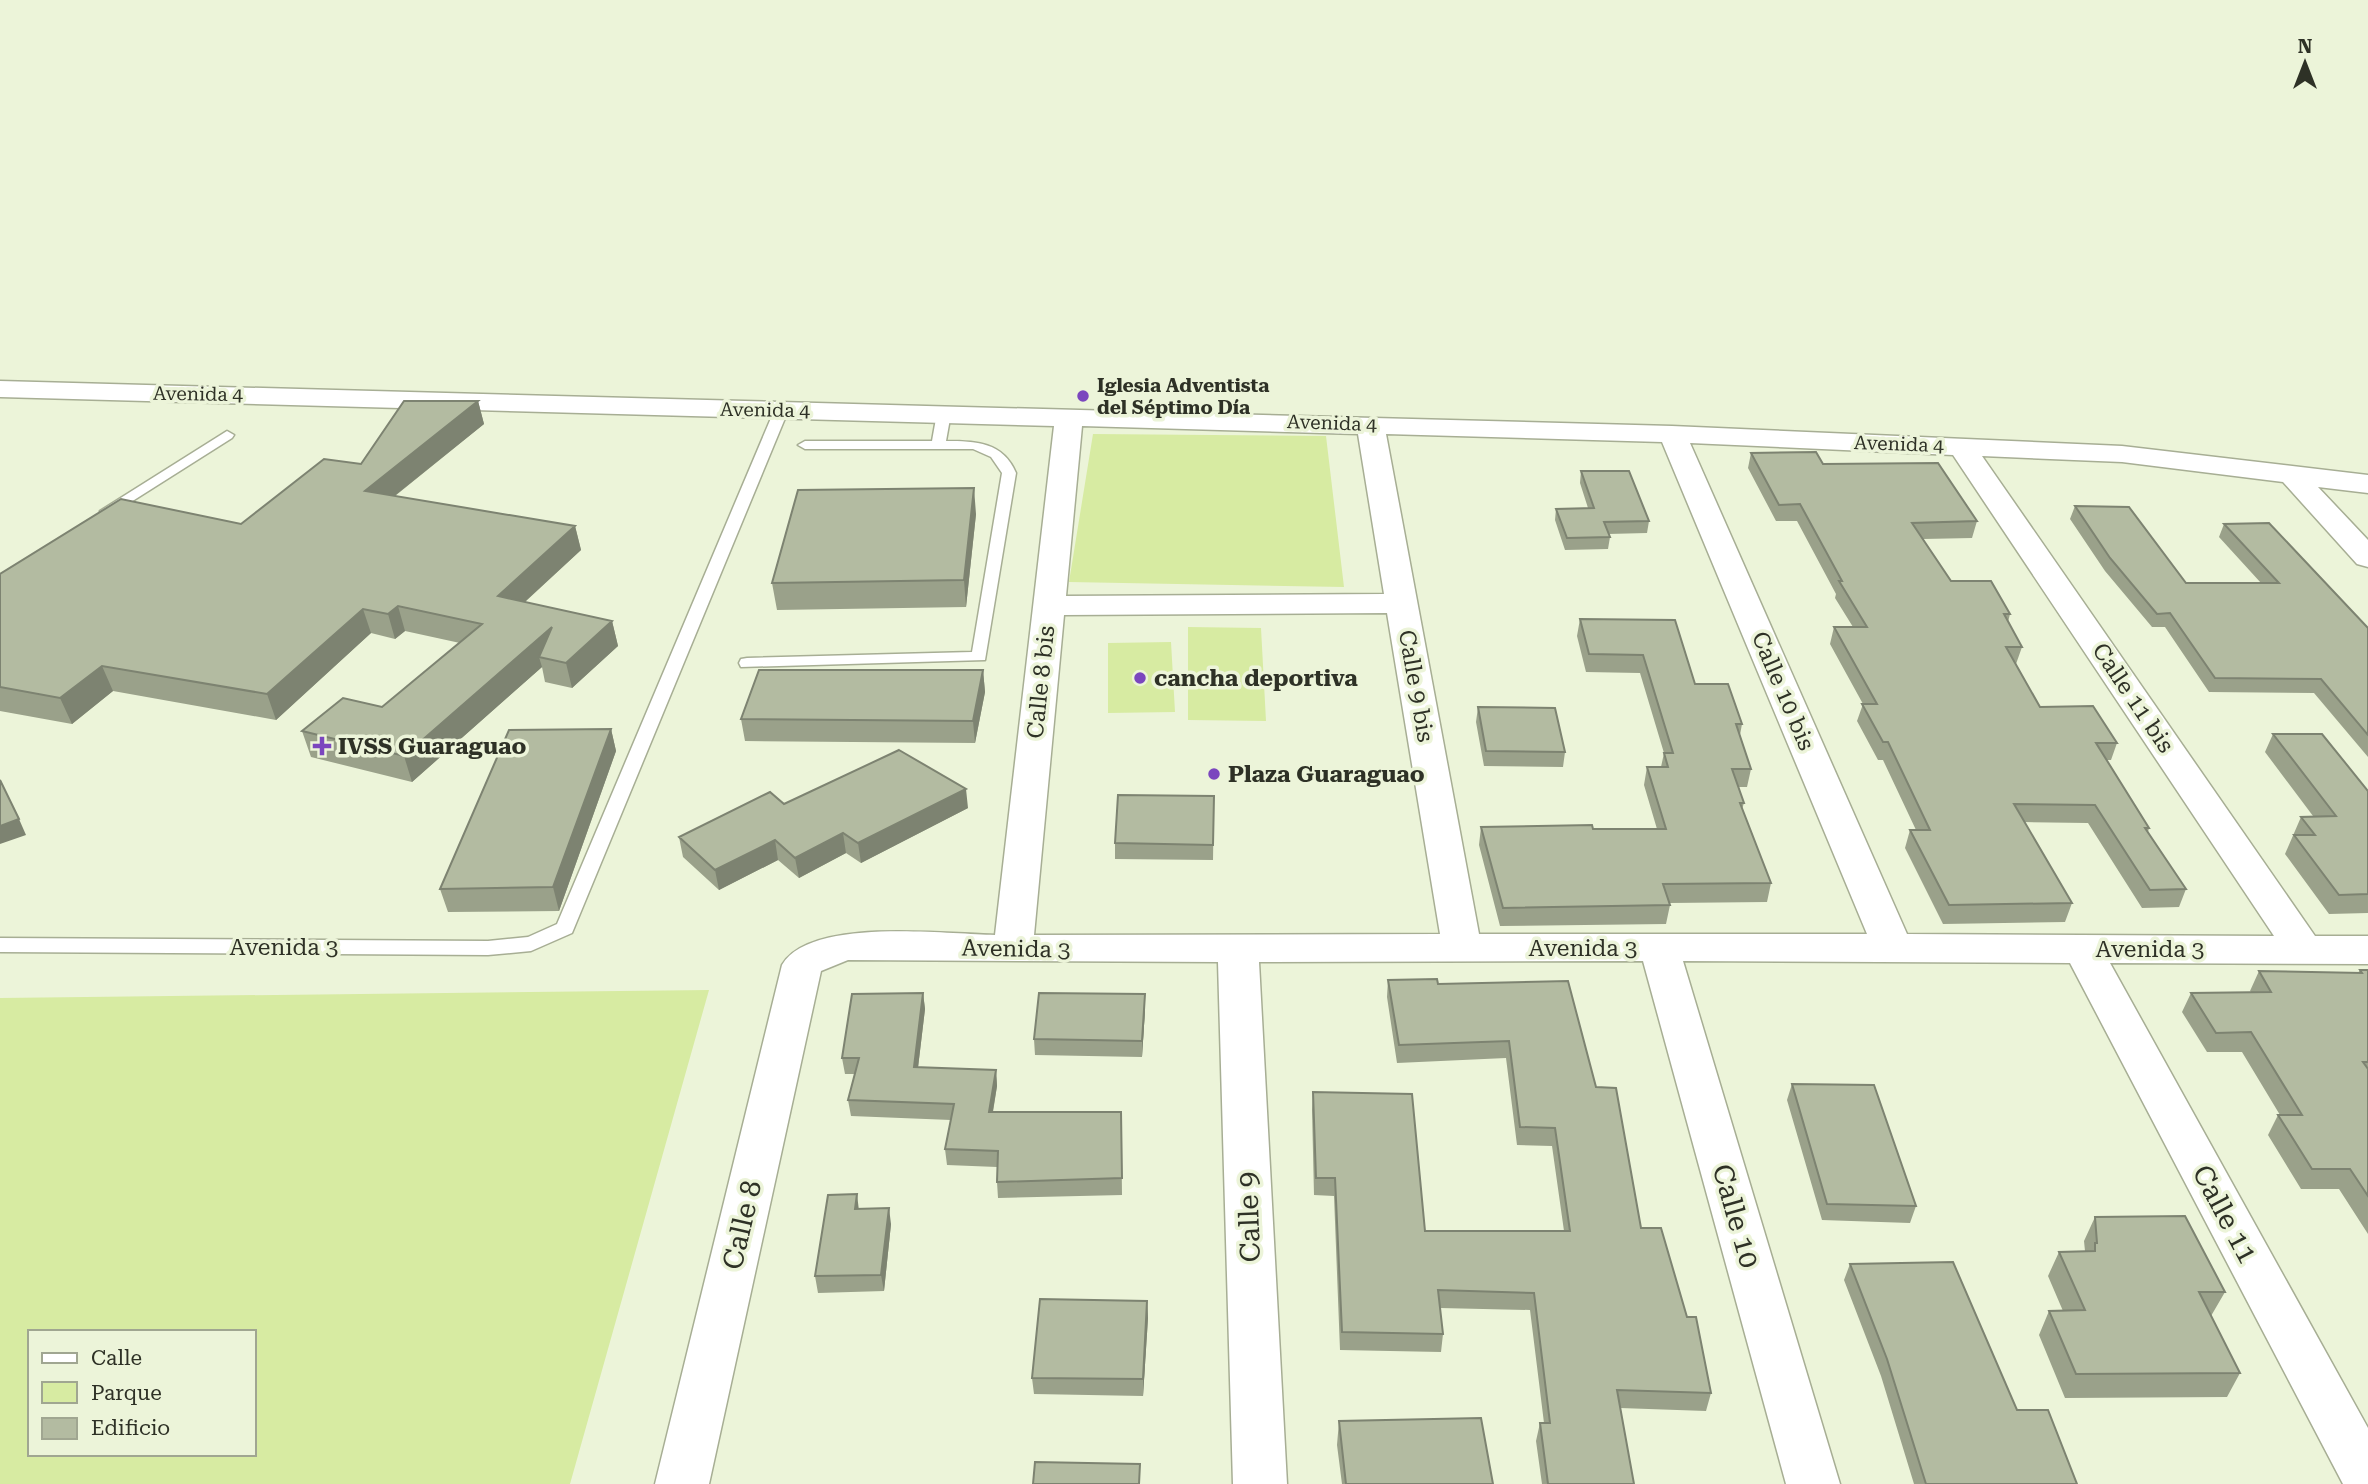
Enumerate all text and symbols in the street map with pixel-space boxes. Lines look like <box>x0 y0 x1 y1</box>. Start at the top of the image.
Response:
north arrow <box>2270 28 2340 98</box>
text: N <box>2298 35 2313 58</box>
place label: Iglesia Adventista del Séptimo Día <box>1097 374 1270 419</box>
street label: Avenida 4 <box>153 382 244 406</box>
marker: Iglesia Adventista del Séptimo Día <box>1075 388 1091 404</box>
street label: Avenida 4 <box>720 398 811 422</box>
street label: Avenida 4 <box>1287 410 1378 436</box>
street label: Avenida 4 <box>1854 431 1945 457</box>
street label: Calle 8 bis <box>1022 624 1060 740</box>
street label: Calle 9 bis <box>1393 628 1439 744</box>
street label: Calle 10 bis <box>1746 628 1820 755</box>
street label: Calle 11 bis <box>2086 638 2180 758</box>
place label: cancha deportiva <box>1154 665 1358 692</box>
marker: cancha deportiva <box>1132 670 1148 686</box>
place label: IVSS Guaraguao <box>338 733 526 760</box>
marker: IVSS Guaraguao <box>312 736 332 756</box>
place label: Plaza Guaraguao <box>1228 761 1425 788</box>
marker: Plaza Guaraguao <box>1206 766 1222 782</box>
street label: Avenida 3 <box>230 934 338 961</box>
street label: Avenida 3 <box>961 935 1071 963</box>
street label: Avenida 3 <box>1529 935 1637 962</box>
street label: Avenida 3 <box>2096 936 2204 963</box>
street label: Calle 11 <box>2185 1159 2265 1269</box>
street label: Calle 10 <box>1705 1160 1767 1272</box>
street label: Calle 9 <box>1231 1171 1267 1263</box>
street label: Calle 8 <box>716 1177 768 1273</box>
legend <box>28 1330 256 1456</box>
text: Calle <box>91 1346 142 1370</box>
text: Parque <box>91 1381 162 1405</box>
text: Edificio <box>91 1416 170 1440</box>

